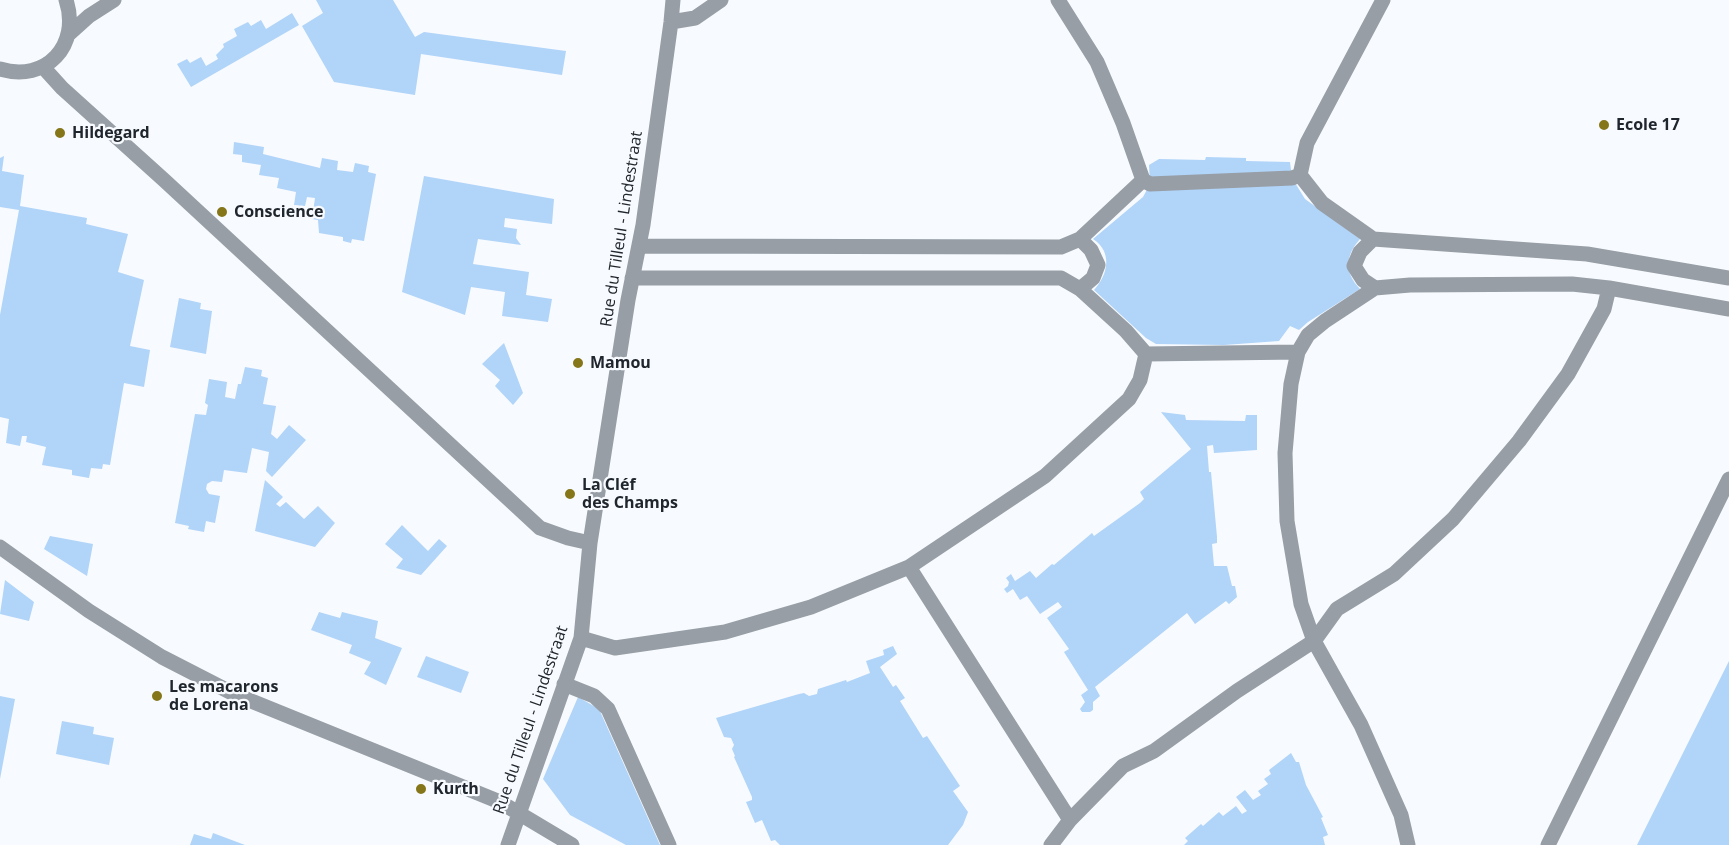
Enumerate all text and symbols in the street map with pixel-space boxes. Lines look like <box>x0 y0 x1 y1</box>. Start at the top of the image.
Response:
place label: Ecole 17 <box>1616 115 1680 135</box>
marker: Ecole 17 <box>1597 118 1611 132</box>
place label: Hildegard <box>72 123 150 143</box>
marker: Hildegard <box>53 126 67 140</box>
street label: Rue du Tilleul - Lindestraat <box>597 130 647 328</box>
place label: Conscience <box>234 202 323 222</box>
marker: Conscience <box>215 205 229 219</box>
place label: Mamou <box>590 353 651 373</box>
marker: Mamou <box>571 356 585 370</box>
place label: La Cléf des Champs <box>582 475 678 513</box>
marker: La Cléf des Champs <box>563 487 577 501</box>
street label: Rue du Tilleul - Lindestraat <box>490 623 572 817</box>
place label: Les macarons de Lorena <box>169 677 279 715</box>
marker: Les macarons de Lorena <box>150 689 164 703</box>
place label: Kurth <box>433 779 479 799</box>
marker: Kurth <box>414 782 428 796</box>

